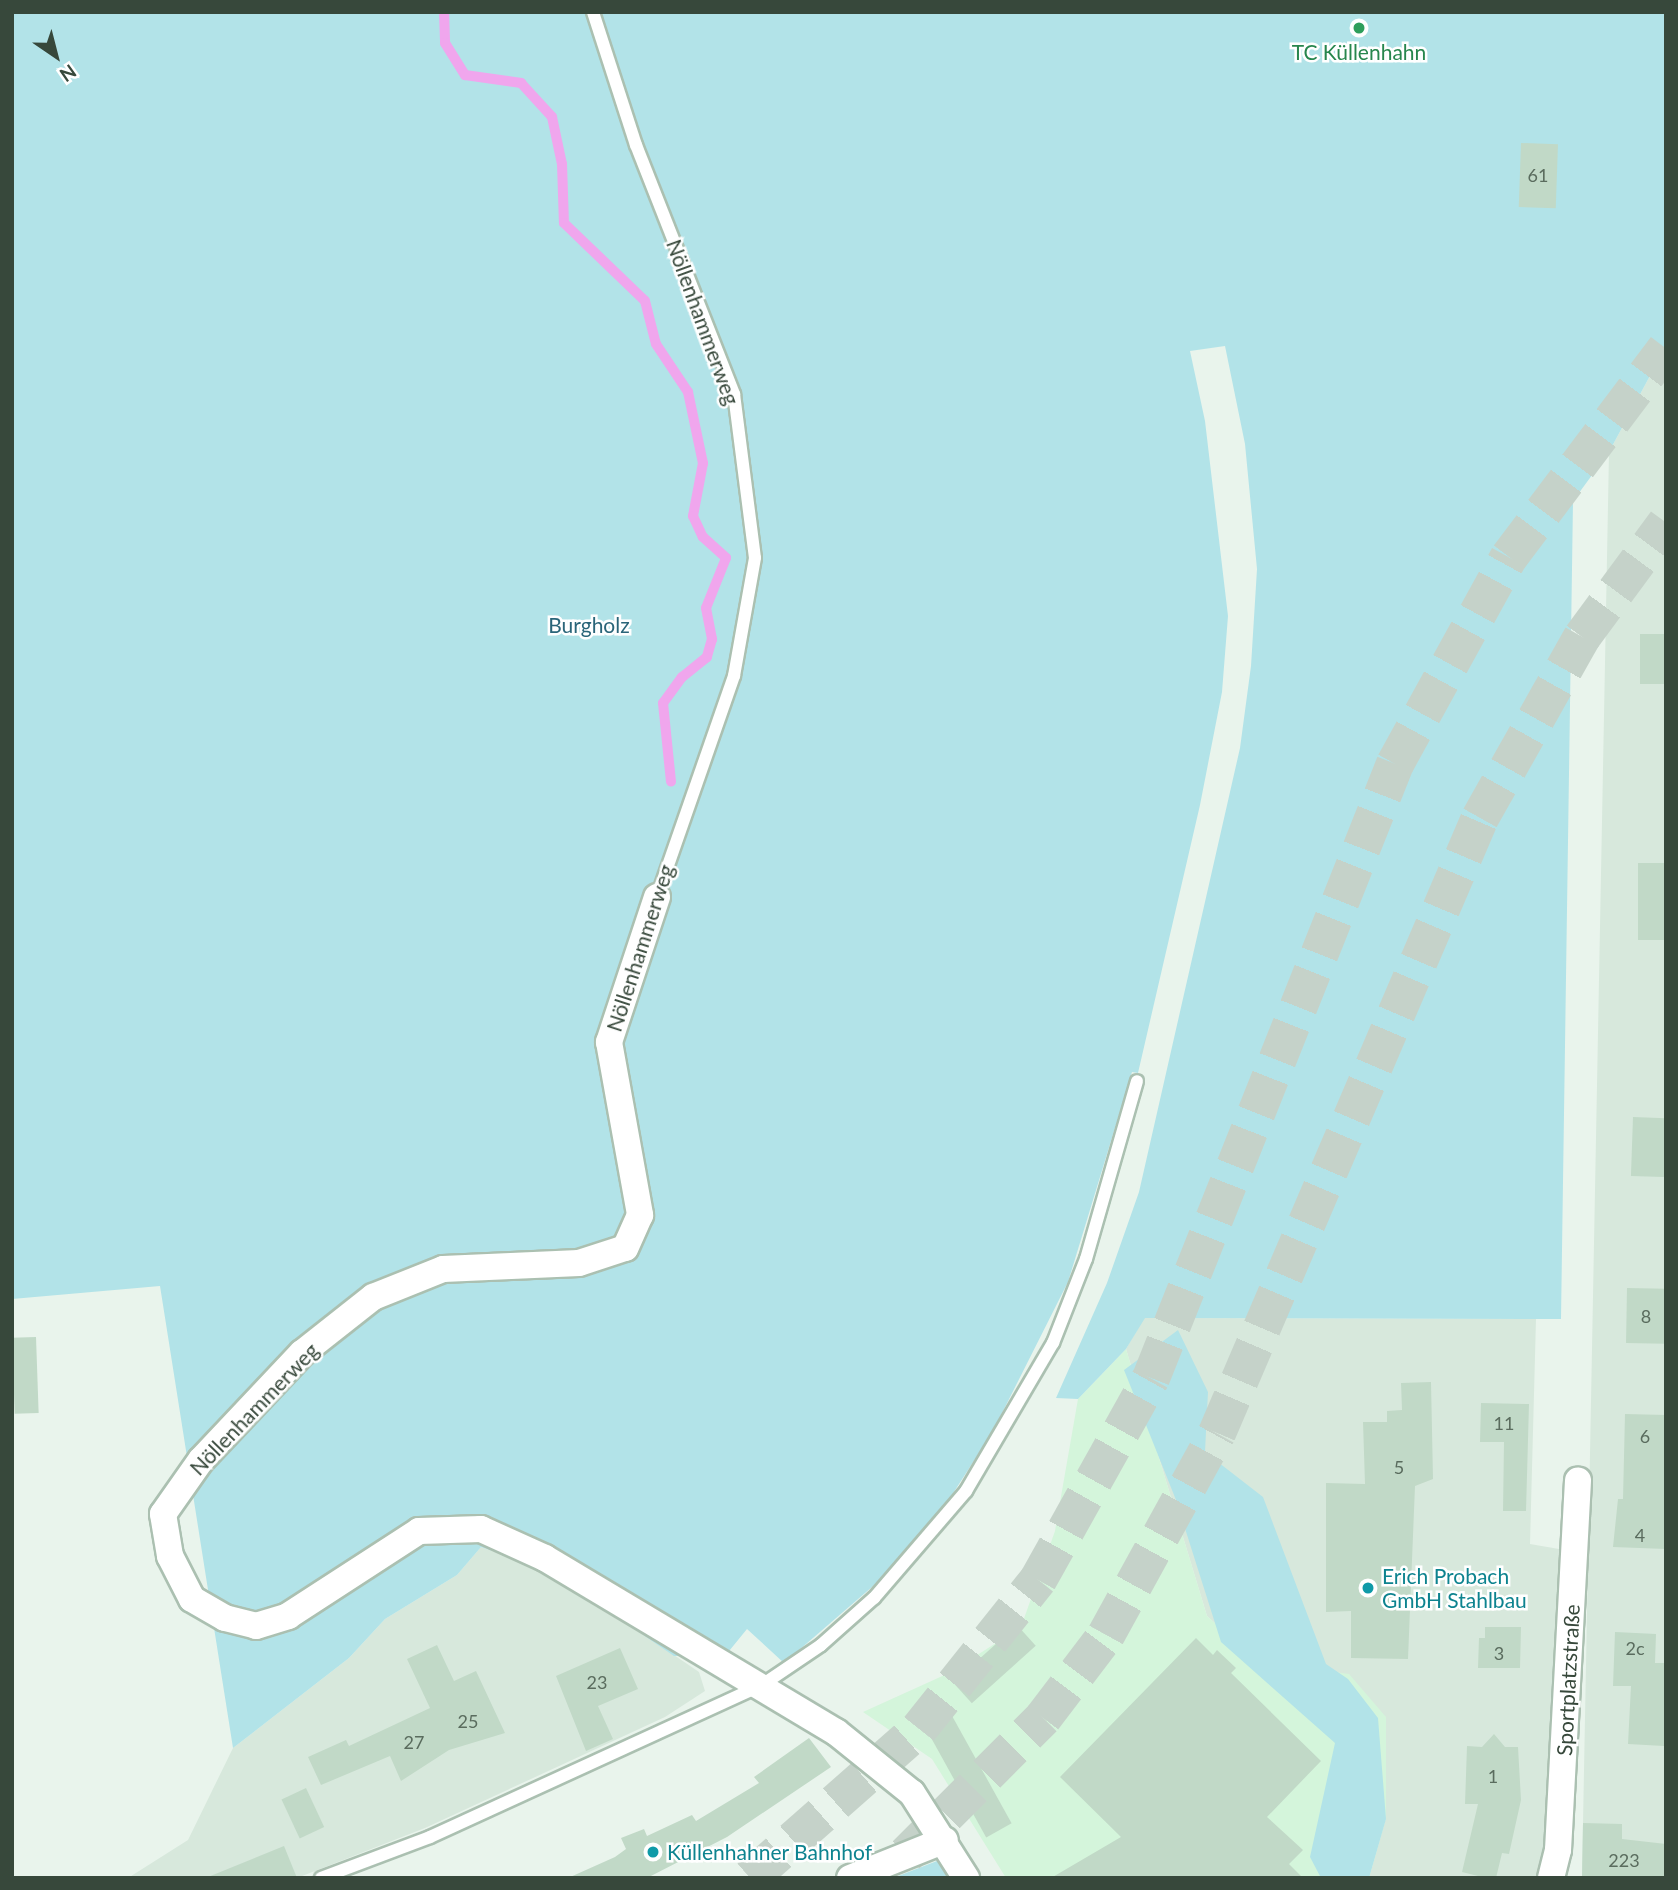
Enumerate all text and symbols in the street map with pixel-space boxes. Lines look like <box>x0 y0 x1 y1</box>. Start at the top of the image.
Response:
marker: TC Küllenhahn <box>1351 20 1367 36</box>
north arrow <box>21 21 91 91</box>
place label: TC Küllenhahn <box>1292 39 1426 65</box>
text: N <box>56 60 81 87</box>
house number: 61 <box>1528 164 1548 186</box>
street label: Nöllenhammerweg <box>661 236 745 408</box>
park label: Burgholz <box>548 612 630 638</box>
street label: Nöllenhammerweg <box>601 861 679 1035</box>
house number: 8 <box>1641 1305 1651 1327</box>
street label: Nöllenhammerweg <box>184 1338 324 1480</box>
house number: 11 <box>1494 1412 1514 1434</box>
house number: 6 <box>1640 1425 1650 1447</box>
house number: 5 <box>1394 1456 1404 1478</box>
house number: 4 <box>1635 1524 1645 1546</box>
place label: Erich Probach GmbH Stahlbau <box>1382 1563 1527 1613</box>
marker: Erich Probach GmbH Stahlbau <box>1360 1580 1376 1596</box>
street label: Sportplatzstraße <box>1551 1604 1585 1756</box>
house number: 2c <box>1625 1637 1645 1659</box>
house number: 3 <box>1494 1642 1504 1664</box>
house number: 23 <box>587 1671 607 1693</box>
house number: 25 <box>458 1710 478 1732</box>
house number: 27 <box>404 1731 424 1753</box>
house number: 1 <box>1488 1765 1498 1787</box>
place label: Küllenhahner Bahnhof <box>667 1839 873 1865</box>
marker: Küllenhahner Bahnhof <box>645 1844 661 1860</box>
house number: 223 <box>1608 1849 1640 1871</box>

